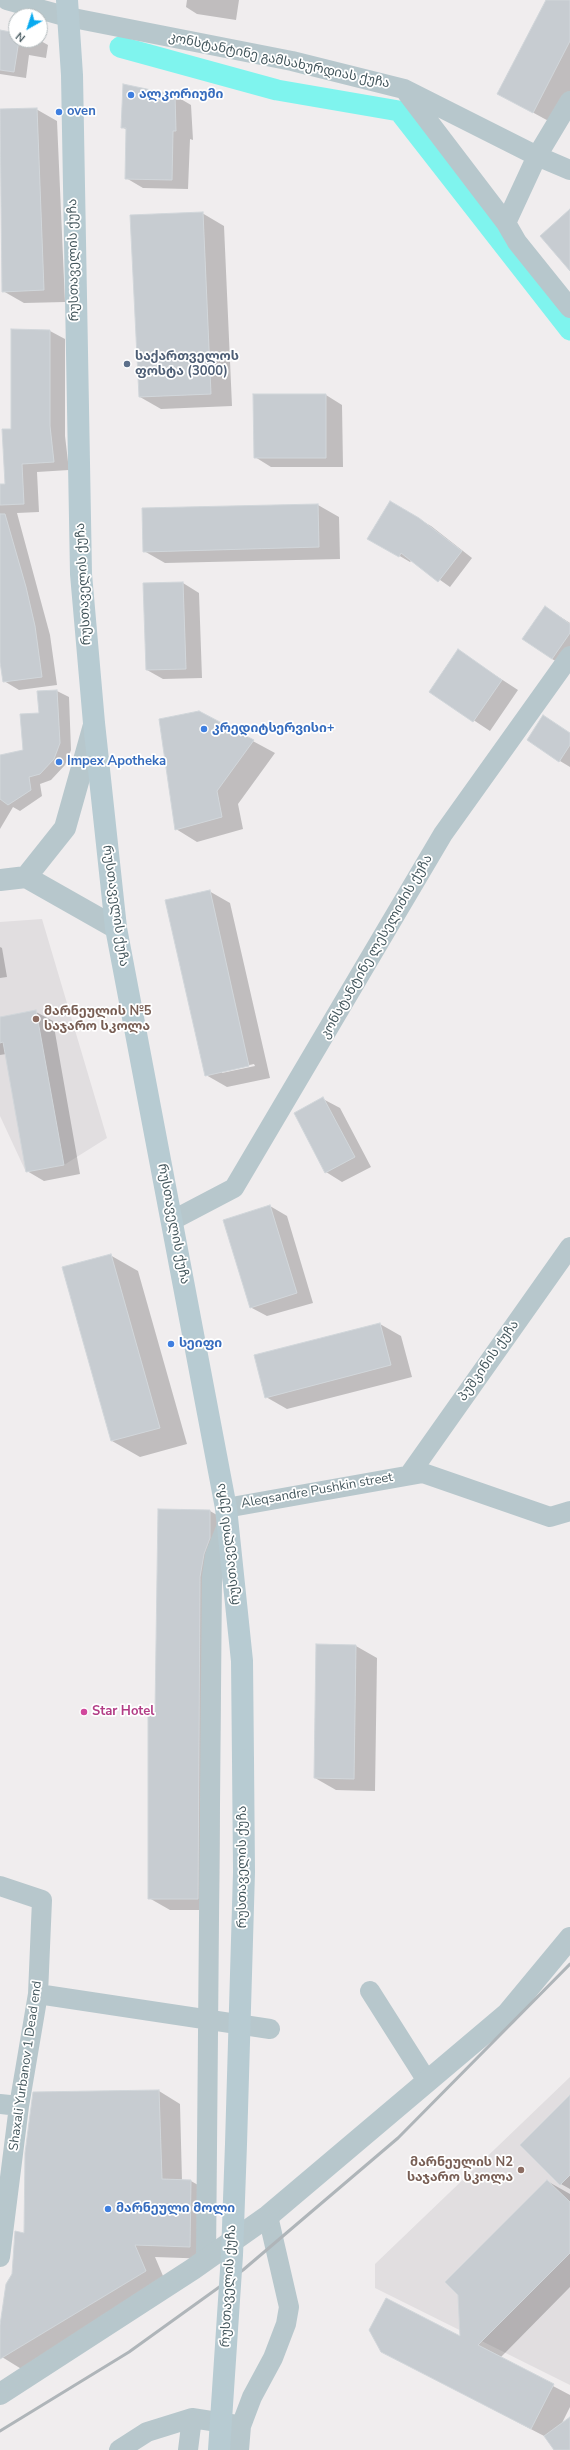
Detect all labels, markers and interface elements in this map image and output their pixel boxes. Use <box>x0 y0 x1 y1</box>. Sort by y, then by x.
north arrow <box>8 8 48 48</box>
text: N <box>13 29 29 45</box>
street label: კონსტანტინე გამსახურდიას ქუჩა <box>167 30 391 92</box>
place label: ალკორიუმი <box>139 87 223 103</box>
marker: ალკორიუმი <box>126 90 136 100</box>
place label: oven <box>67 104 96 120</box>
marker: oven <box>54 107 64 117</box>
street label: რუსთაველის ქუჩა <box>65 199 83 321</box>
place label: საქართველოს ფოსტა (3000) <box>135 349 239 380</box>
marker: საქართველოს ფოსტა (3000) <box>122 359 132 369</box>
street label: რუსთაველის ქუჩა <box>73 522 95 646</box>
place label: კრედიტსერვისი+ <box>212 721 335 737</box>
marker: კრედიტსერვისი+ <box>199 724 209 734</box>
place label: Impex Apotheka <box>67 754 166 770</box>
marker: Impex Apotheka <box>54 757 64 767</box>
street label: რუსთაველის ქუჩა <box>99 844 131 968</box>
street label: კონსტანტინე ლესელიძის ქუჩა <box>318 852 436 1042</box>
place label: მარნეულის №5 საჯარო სკოლა <box>44 1004 152 1035</box>
marker: მარნეულის №5 საჯარო სკოლა <box>31 1014 41 1024</box>
street label: რუსთაველის ქუჩა <box>154 1162 192 1286</box>
street label: პუშკინის ქუჩა <box>455 1318 523 1404</box>
place label: სეიფი <box>179 1336 222 1352</box>
marker: სეიფი <box>166 1339 176 1349</box>
street label: Aleqsandre Pushkin street <box>240 1470 394 1512</box>
street label: რუსთაველის ქუჩა <box>214 1482 244 1606</box>
place label: Star Hotel <box>92 1704 154 1720</box>
marker: Star Hotel <box>79 1707 89 1717</box>
street label: რუსთაველის ქუჩა <box>235 1806 251 1928</box>
street label: Shaxali Yurbanov 1 Dead end <box>6 1980 46 2152</box>
place label: მარნეულის N2 საჯარო სკოლა <box>407 2155 513 2186</box>
marker: მარნეულის N2 საჯარო სკოლა <box>516 2165 526 2175</box>
place label: მარნეული მოლი <box>116 2201 235 2217</box>
marker: მარნეული მოლი <box>103 2204 113 2214</box>
street label: რუსთაველის ქუჩა <box>218 2224 240 2348</box>

